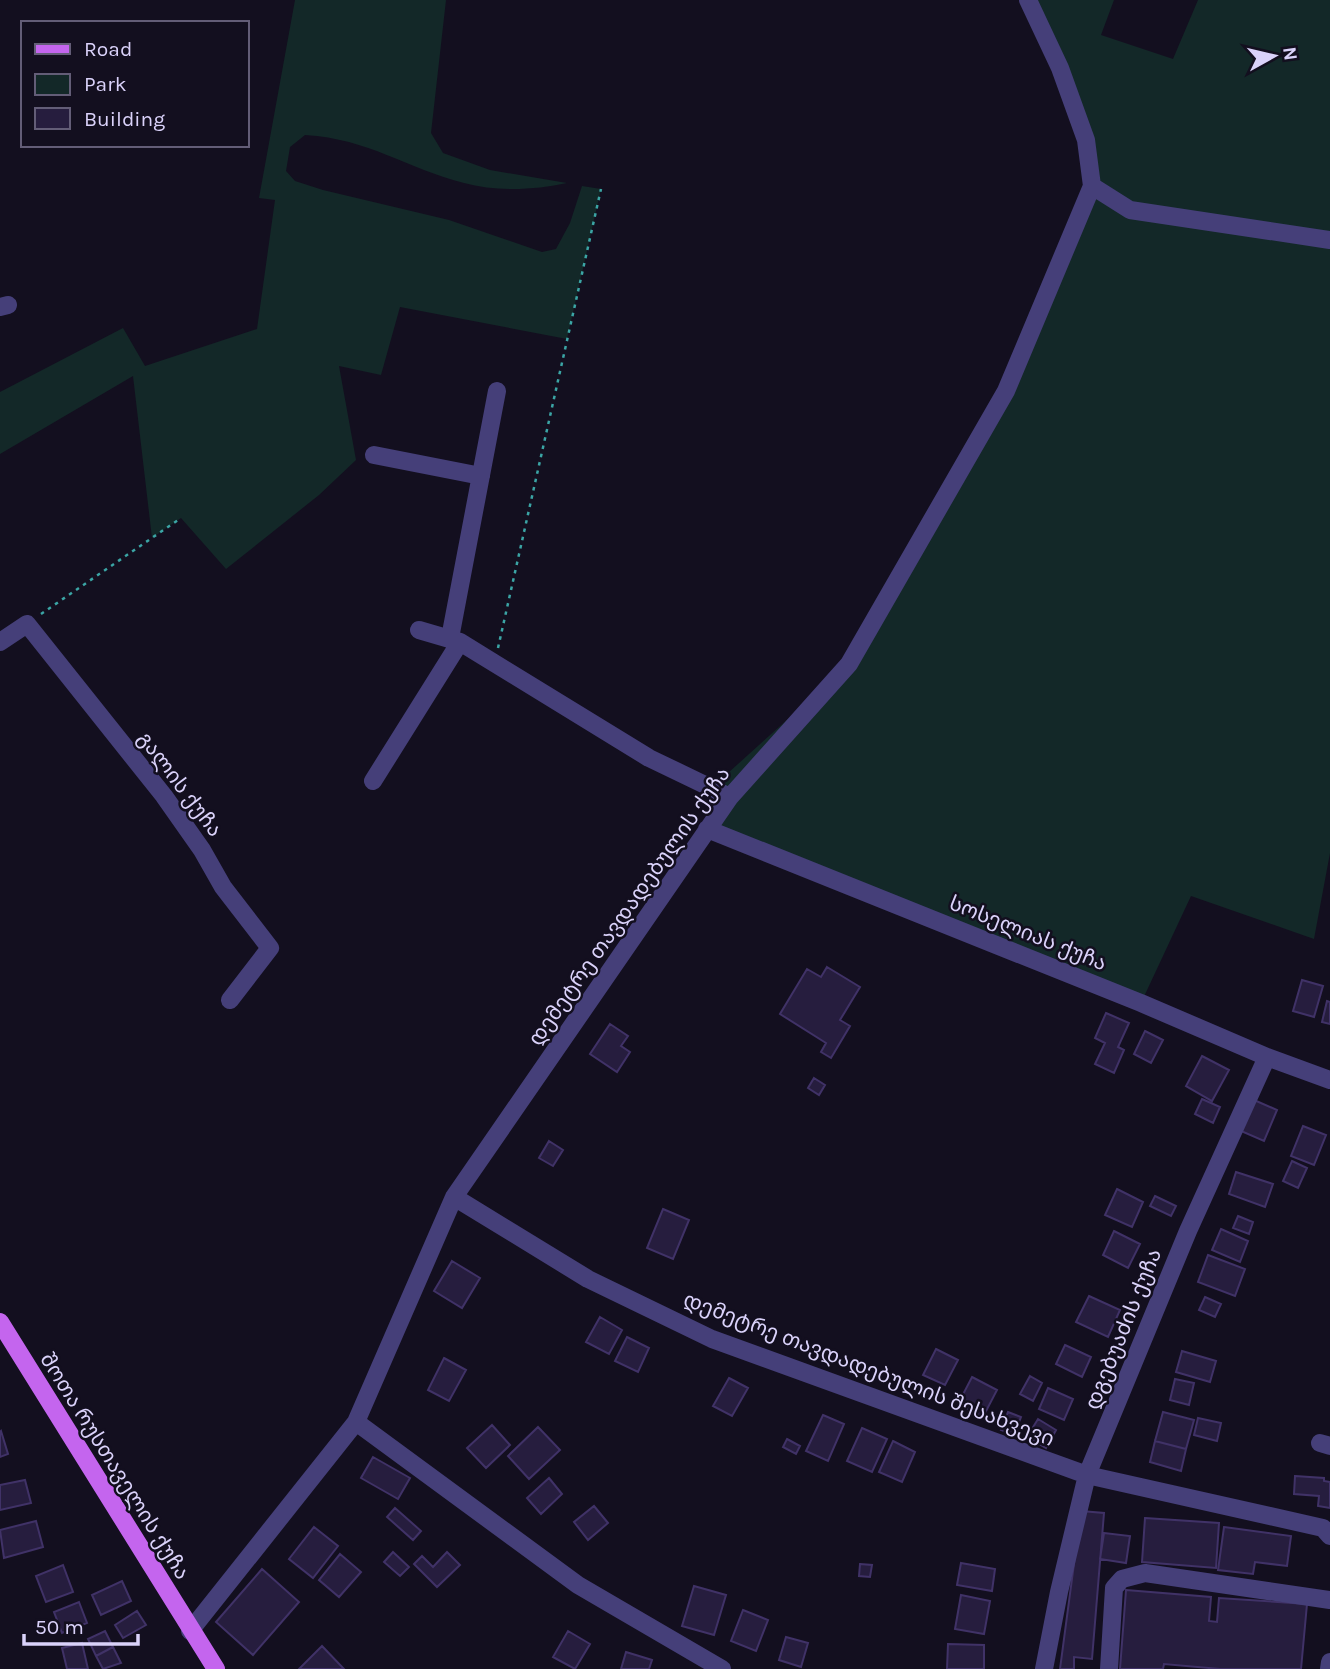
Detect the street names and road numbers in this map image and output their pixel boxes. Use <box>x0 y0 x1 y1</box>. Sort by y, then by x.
street label: გალის ქუჩა <box>132 727 227 842</box>
street label: დემეტრე თავდადებულის ქუჩა <box>523 762 736 1050</box>
street label: სოსელიას ქუჩა <box>946 891 1110 976</box>
street label: დგებუაძის ქუჩა <box>1080 1245 1167 1413</box>
street label: დემეტრე თავდადებულის შესახვევი <box>680 1287 1058 1452</box>
street label: შოთა რუსთაველის ქუჩა <box>34 1348 195 1584</box>

